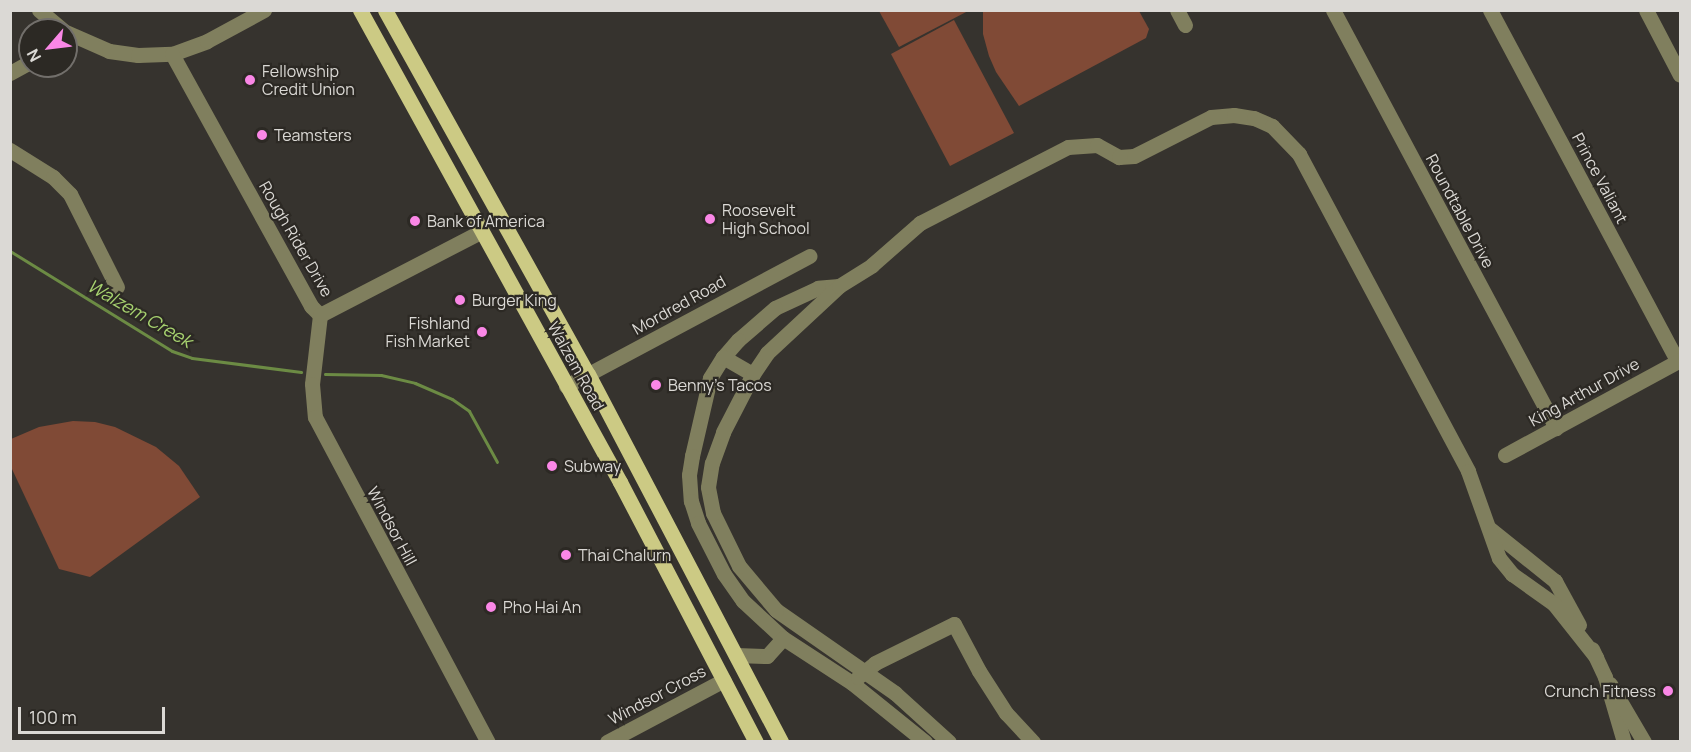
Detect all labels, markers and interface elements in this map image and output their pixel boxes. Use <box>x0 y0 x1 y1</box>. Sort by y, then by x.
north arrow <box>18 18 78 78</box>
text: N <box>21 45 46 66</box>
place label: Fellowship Credit Union <box>262 61 355 99</box>
marker: Fellowship Credit Union <box>243 73 257 87</box>
place label: Teamsters <box>274 125 352 145</box>
marker: Teamsters <box>255 128 269 142</box>
street label: Prince Valiant <box>1568 129 1632 227</box>
street label: Roundtable Drive <box>1422 151 1498 271</box>
street label: Rough Rider Drive <box>255 178 337 300</box>
place label: Roosevelt High School <box>722 200 810 238</box>
place label: Bank of America <box>427 211 545 231</box>
marker: Roosevelt High School <box>703 212 717 226</box>
marker: Bank of America <box>408 214 422 228</box>
street label: Mordred Road <box>629 272 729 338</box>
water label: Walzem Creek <box>84 274 196 352</box>
place label: Burger King <box>472 290 557 310</box>
marker: Burger King <box>453 293 467 307</box>
place label: Fishland Fish Market <box>385 313 470 351</box>
street label: Walzem Road <box>544 318 608 414</box>
marker: Fishland Fish Market <box>475 325 489 339</box>
street label: King Arthur Drive <box>1526 354 1642 430</box>
place label: Benny's Tacos <box>668 375 771 395</box>
marker: Benny's Tacos <box>649 378 663 392</box>
place label: Subway <box>564 456 621 476</box>
marker: Subway <box>545 459 559 473</box>
street label: Windsor Hill <box>363 483 421 569</box>
place label: Thai Chalurn <box>578 545 671 565</box>
marker: Thai Chalurn <box>559 548 573 562</box>
place label: Pho Hai An <box>503 597 581 617</box>
marker: Pho Hai An <box>484 600 498 614</box>
street label: Windsor Cross <box>605 661 709 729</box>
place label: Crunch Fitness <box>1544 681 1656 701</box>
marker: Crunch Fitness <box>1661 684 1675 698</box>
scale bar <box>21 695 168 733</box>
text: 100 m <box>29 705 77 729</box>

